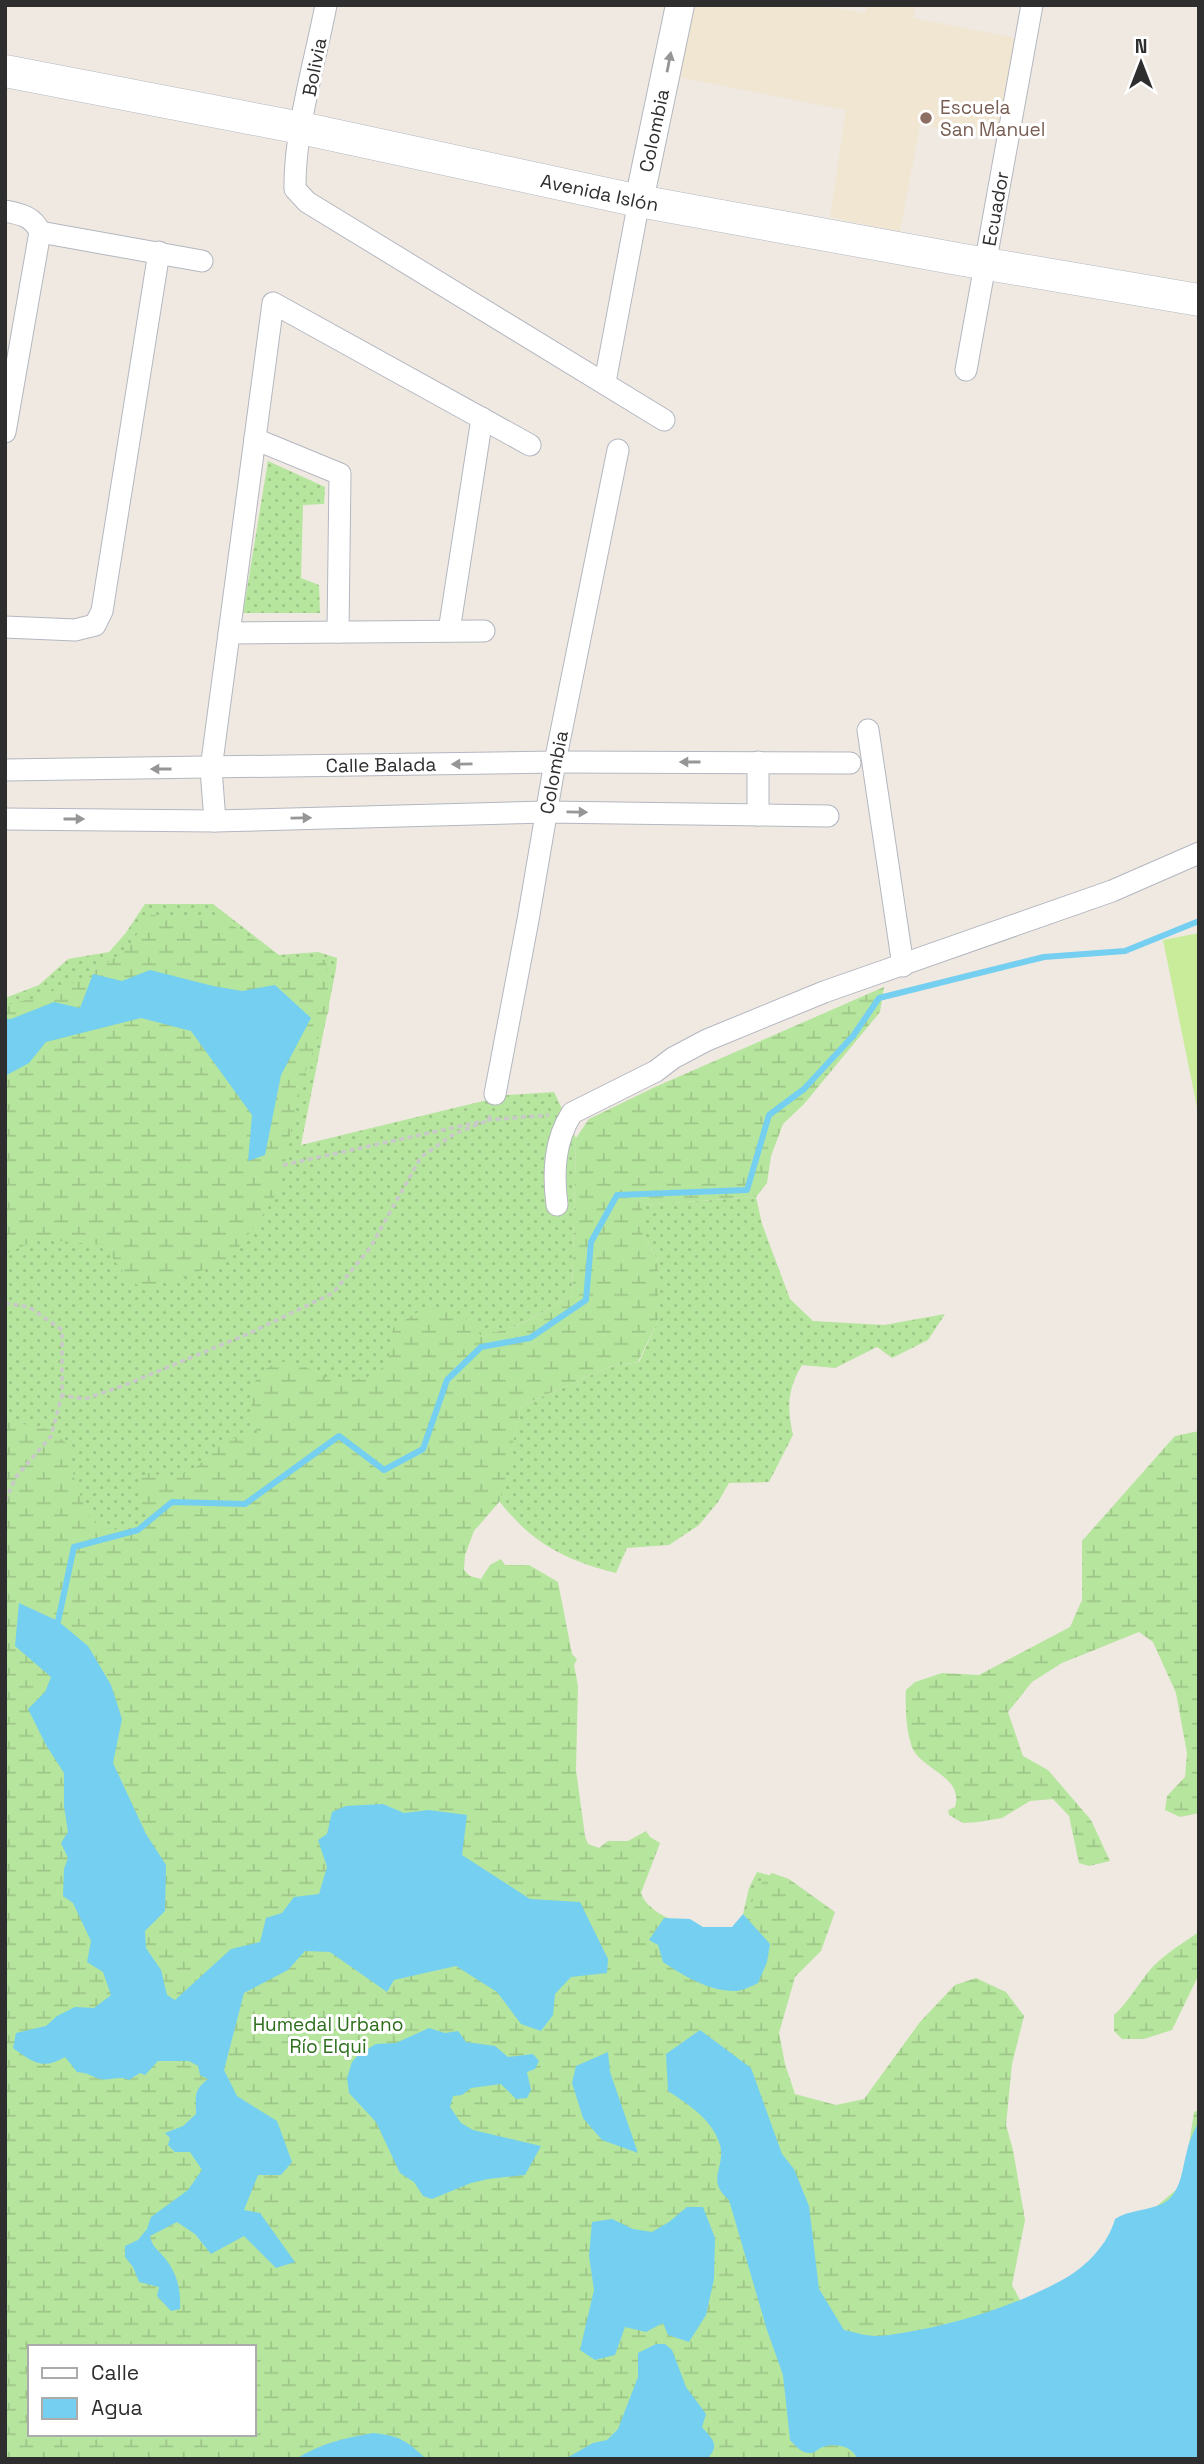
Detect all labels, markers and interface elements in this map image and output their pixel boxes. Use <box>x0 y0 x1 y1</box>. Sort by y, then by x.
north arrow <box>1106 28 1176 98</box>
text: N <box>1135 34 1147 59</box>
street label: Bolivia <box>297 35 332 99</box>
one-way arrow <box>664 51 675 73</box>
street label: Colombia <box>633 87 675 175</box>
place label: Escuela San Manuel <box>940 95 1046 142</box>
marker: Escuela San Manuel <box>918 110 934 126</box>
street label: Avenida Islón <box>538 168 661 217</box>
street label: Ecuador <box>977 169 1015 248</box>
street label: Colombia <box>534 728 574 816</box>
street label: Calle Balada <box>325 752 437 778</box>
one-way arrow <box>678 756 700 768</box>
one-way arrow <box>451 758 473 769</box>
one-way arrow <box>150 763 172 775</box>
one-way arrow <box>567 807 589 818</box>
one-way arrow <box>63 813 85 825</box>
one-way arrow <box>290 813 312 824</box>
park label: Humedal Urbano Río Elqui <box>253 2012 403 2059</box>
legend <box>28 2345 256 2436</box>
text: Calle <box>91 2359 139 2386</box>
text: Agua <box>91 2394 143 2421</box>

